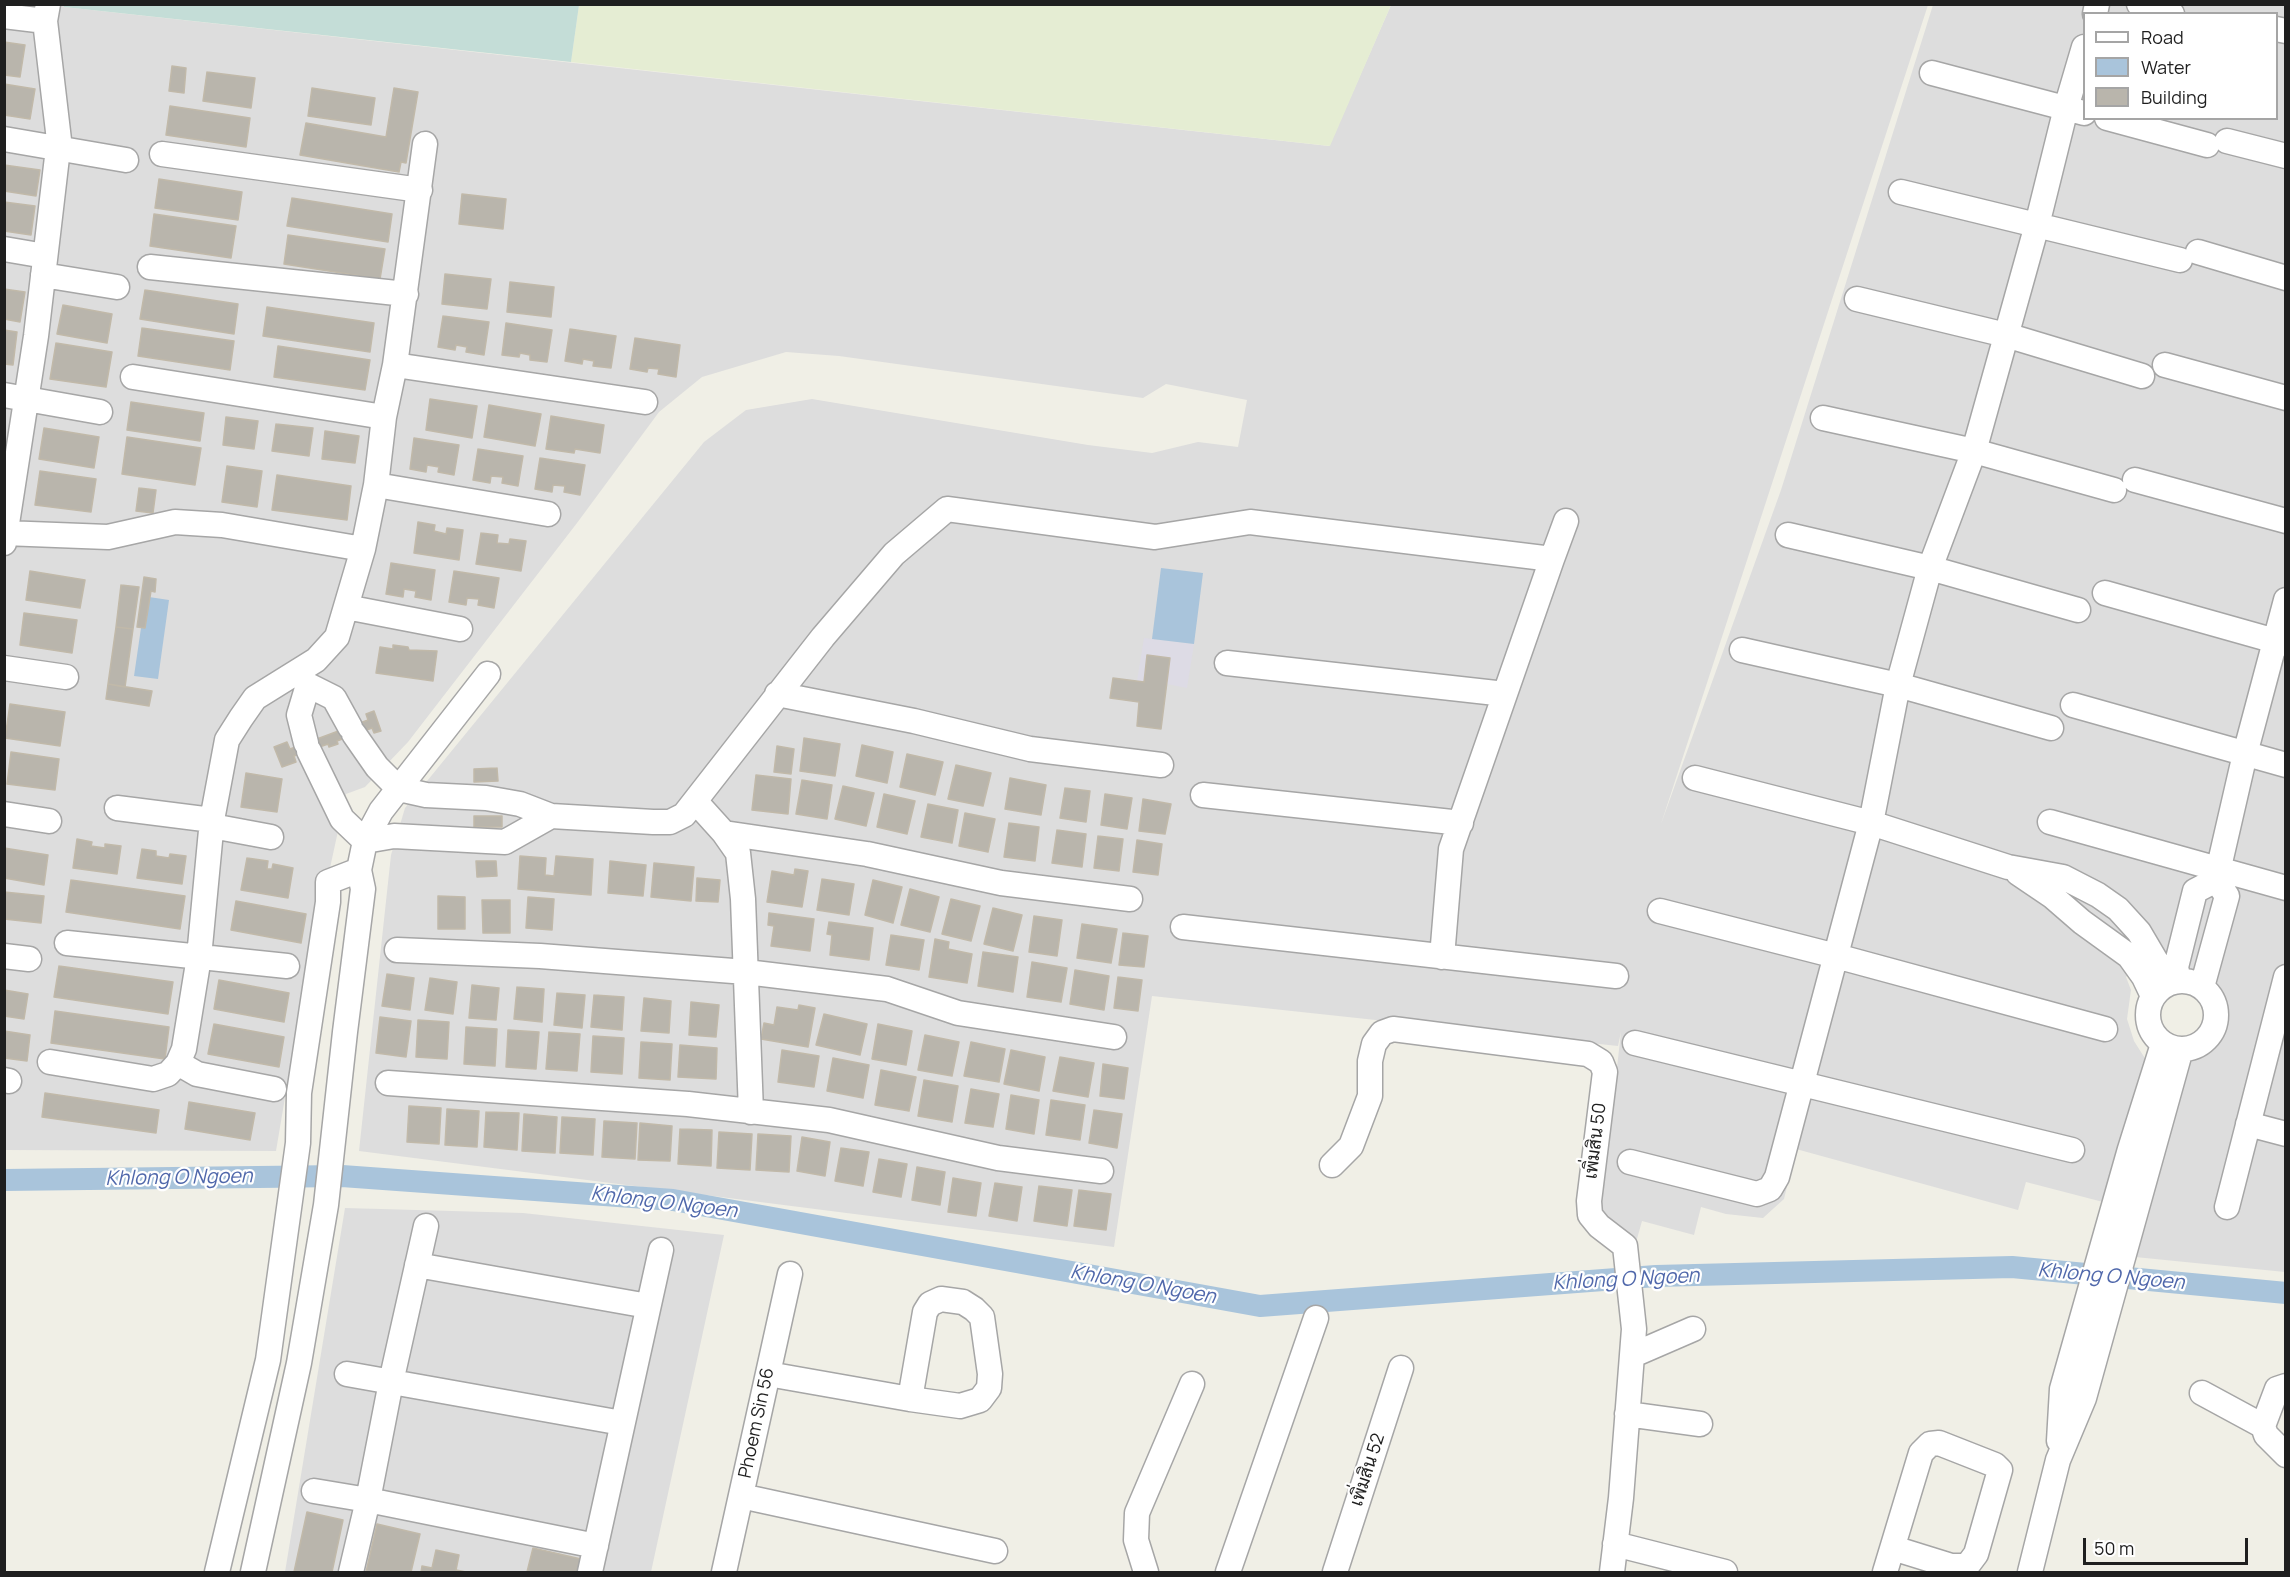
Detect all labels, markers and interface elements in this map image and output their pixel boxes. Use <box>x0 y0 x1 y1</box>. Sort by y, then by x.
legend <box>2083 12 2278 120</box>
text: Road <box>2141 25 2184 49</box>
text: Water <box>2141 55 2191 79</box>
text: Building <box>2141 85 2207 109</box>
street label: เพิ่มสิน 50 <box>1581 1102 1611 1180</box>
water label: Khlong O Ngoen <box>105 1165 253 1191</box>
water label: Khlong O Ngoen <box>590 1182 738 1224</box>
water label: Khlong O Ngoen <box>2037 1259 2185 1295</box>
water label: Khlong O Ngoen <box>1068 1260 1218 1310</box>
water label: Khlong O Ngoen <box>1552 1264 1700 1296</box>
street label: Phoem Sin 56 <box>735 1366 779 1480</box>
street label: เพิ่มสิน 52 <box>1346 1431 1390 1509</box>
scale bar <box>2086 1526 2251 1564</box>
text: 50 m <box>2094 1536 2134 1560</box>

